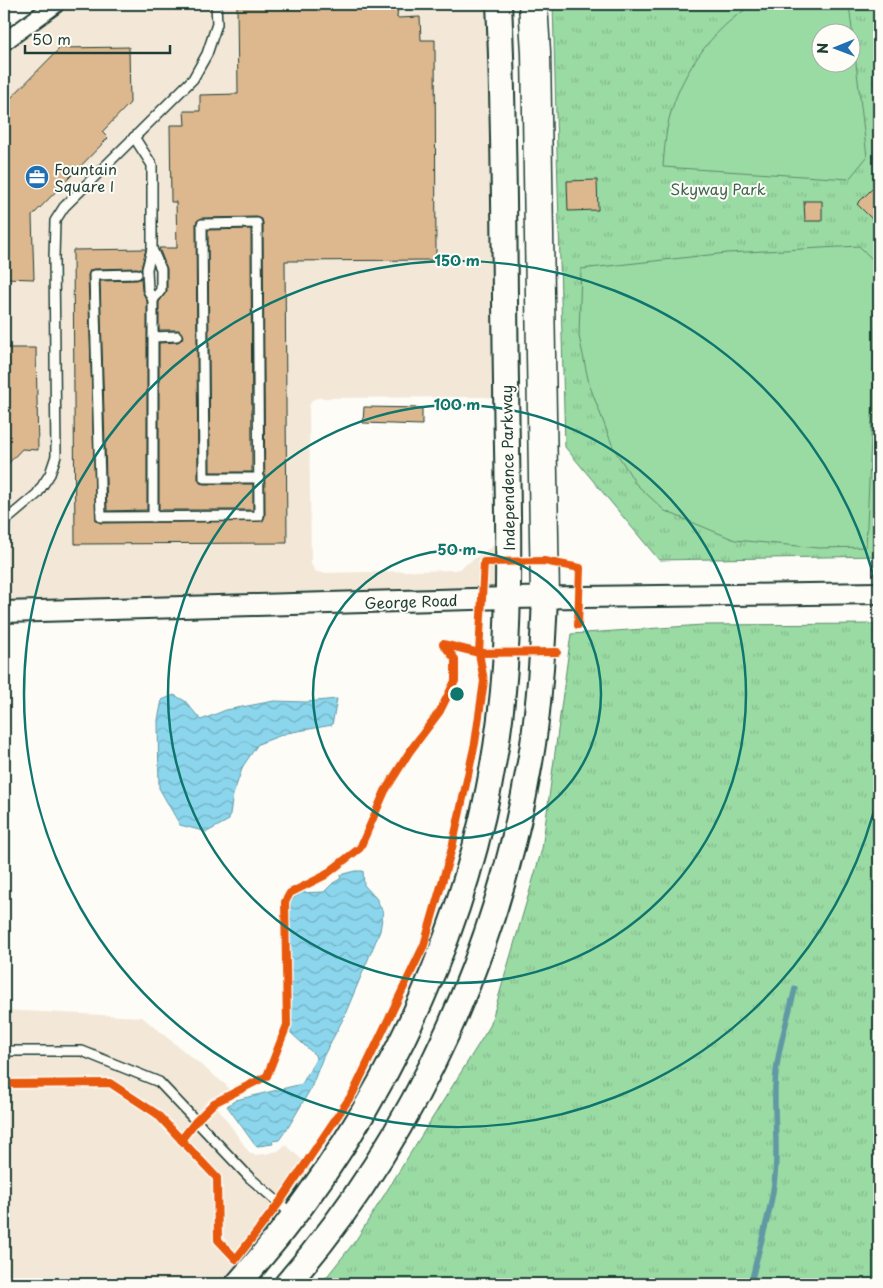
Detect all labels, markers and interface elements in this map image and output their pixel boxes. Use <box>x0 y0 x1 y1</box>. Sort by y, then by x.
scale bar <box>25 22 170 54</box>
north arrow <box>810 22 860 72</box>
text: 50 m <box>32 27 71 50</box>
text: N <box>812 43 833 54</box>
place label: Fountain Square I <box>54 157 117 197</box>
office icon: Fountain Square I <box>24 164 50 190</box>
park label: Skyway Park <box>670 177 766 200</box>
text: 150 m <box>434 248 480 271</box>
street label: Independence Parkway <box>494 385 520 551</box>
text: 100 m <box>434 392 480 415</box>
text: 50 m <box>438 537 476 560</box>
street label: George Road <box>364 588 458 614</box>
centre of rings <box>448 685 466 703</box>

